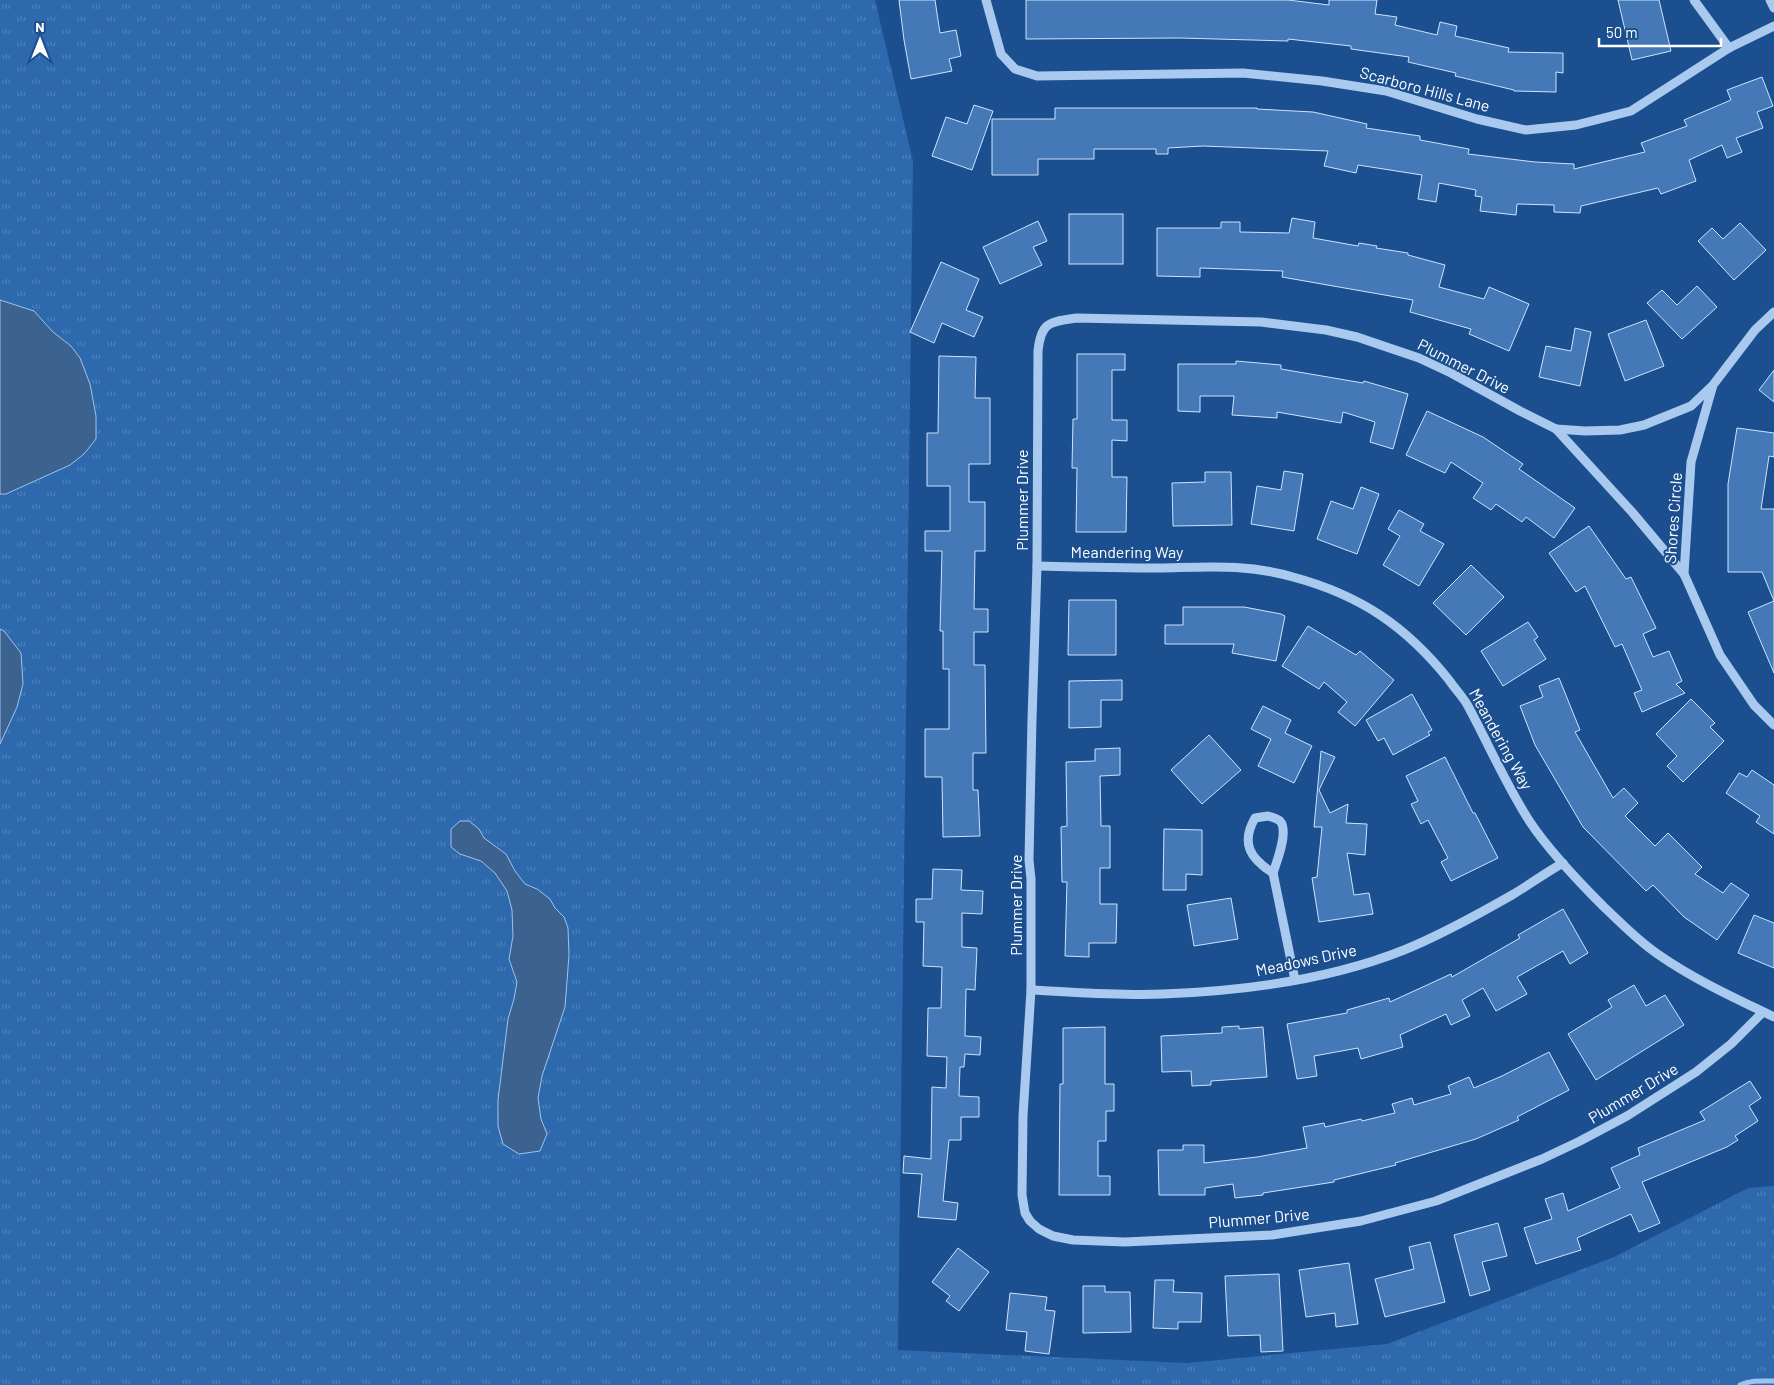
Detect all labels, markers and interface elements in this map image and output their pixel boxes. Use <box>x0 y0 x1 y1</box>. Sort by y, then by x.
north arrow <box>15 15 65 65</box>
scale bar <box>1599 15 1722 47</box>
text: N <box>35 18 45 35</box>
text: 50 m <box>1606 23 1638 41</box>
street label: Scarboro Hills Lane <box>1358 62 1492 115</box>
street label: Plummer Drive <box>1415 334 1514 397</box>
street label: Plummer Drive <box>1012 449 1031 551</box>
street label: Shores Circle <box>1660 472 1685 564</box>
street label: Meandering Way <box>1071 542 1184 561</box>
street label: Meandering Way <box>1466 685 1537 793</box>
street label: Plummer Drive <box>1006 854 1025 956</box>
street label: Meadows Drive <box>1254 940 1358 979</box>
street label: Plummer Drive <box>1584 1058 1681 1127</box>
street label: Plummer Drive <box>1208 1204 1310 1231</box>

